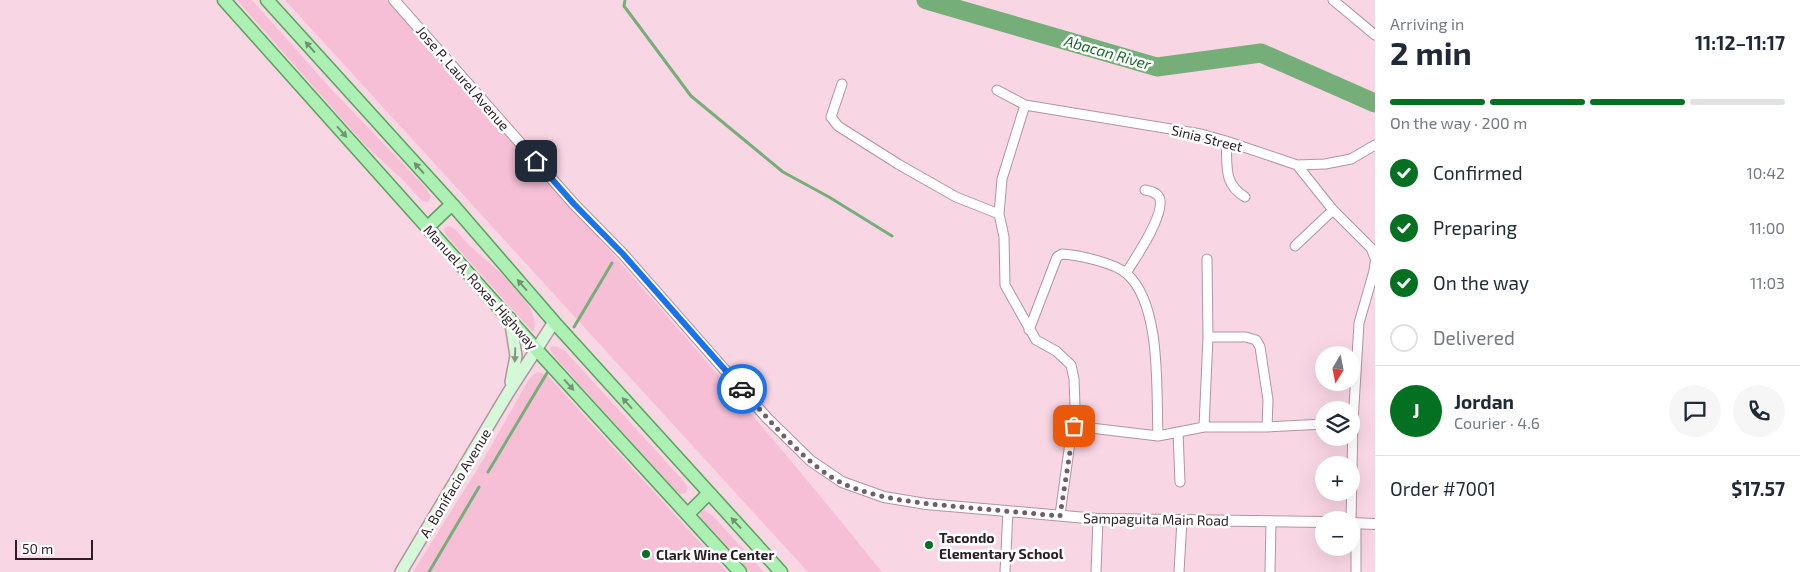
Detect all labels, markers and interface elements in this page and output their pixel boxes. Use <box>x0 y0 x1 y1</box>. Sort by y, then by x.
text: Arriving in <box>1390 14 1464 33</box>
street label: Jose P. Laurel Avenue <box>413 22 513 134</box>
water label: Abacan River <box>1062 31 1154 73</box>
text: 11:12–11:17 <box>1695 31 1785 54</box>
text: 2 min <box>1390 33 1472 71</box>
one-way arrow <box>304 42 316 54</box>
text: On the way · 200 m <box>1390 113 1527 132</box>
street label: Sinia Street <box>1170 121 1244 155</box>
one-way arrow <box>336 125 348 137</box>
pin <box>515 140 557 182</box>
icon: home <box>522 147 550 175</box>
icon: check <box>1390 159 1418 187</box>
text: Confirmed <box>1433 161 1523 184</box>
one-way arrow <box>413 162 425 174</box>
text: 10:42 <box>1746 163 1785 182</box>
icon: check <box>1390 214 1418 242</box>
text: Preparing <box>1433 216 1517 239</box>
text: 11:00 <box>1749 218 1785 237</box>
street label: Manuel A. Roxas Highway <box>420 221 542 353</box>
icon: check <box>1390 269 1418 297</box>
text: On the way <box>1433 271 1529 294</box>
text: 11:03 <box>1750 273 1785 292</box>
one-way arrow <box>516 279 527 292</box>
text: Delivered <box>1433 326 1515 349</box>
north arrow <box>1315 346 1360 391</box>
map controls <box>1315 346 1360 556</box>
one-way arrow <box>511 348 519 364</box>
courier <box>717 364 767 414</box>
icon: car <box>728 375 756 403</box>
one-way arrow <box>563 378 575 390</box>
button: chat <box>1669 385 1721 437</box>
button: phone <box>1733 385 1785 437</box>
text: Jordan <box>1454 390 1514 413</box>
one-way arrow <box>621 397 633 409</box>
text: J <box>1412 399 1420 422</box>
button: layers <box>1315 401 1360 446</box>
pin <box>1053 405 1095 447</box>
icon: bag <box>1060 412 1088 440</box>
text: Courier · 4.6 <box>1454 413 1540 432</box>
street label: A. Bonifacio Avenue <box>416 425 494 541</box>
button: + <box>1315 456 1360 501</box>
text: Order #7001 <box>1390 477 1496 500</box>
text: $17.57 <box>1731 477 1785 500</box>
street label: Sampaguita Main Road <box>1083 509 1229 529</box>
button: − <box>1315 511 1360 556</box>
one-way arrow <box>731 517 742 530</box>
place label: Tacondo Elementary School <box>939 529 1064 562</box>
scale bar <box>15 537 92 560</box>
marker: Tacondo Elementary School <box>923 539 935 551</box>
text: 50 m <box>22 540 53 557</box>
place label: Clark Wine Center <box>656 546 775 563</box>
marker: Clark Wine Center <box>640 548 652 560</box>

